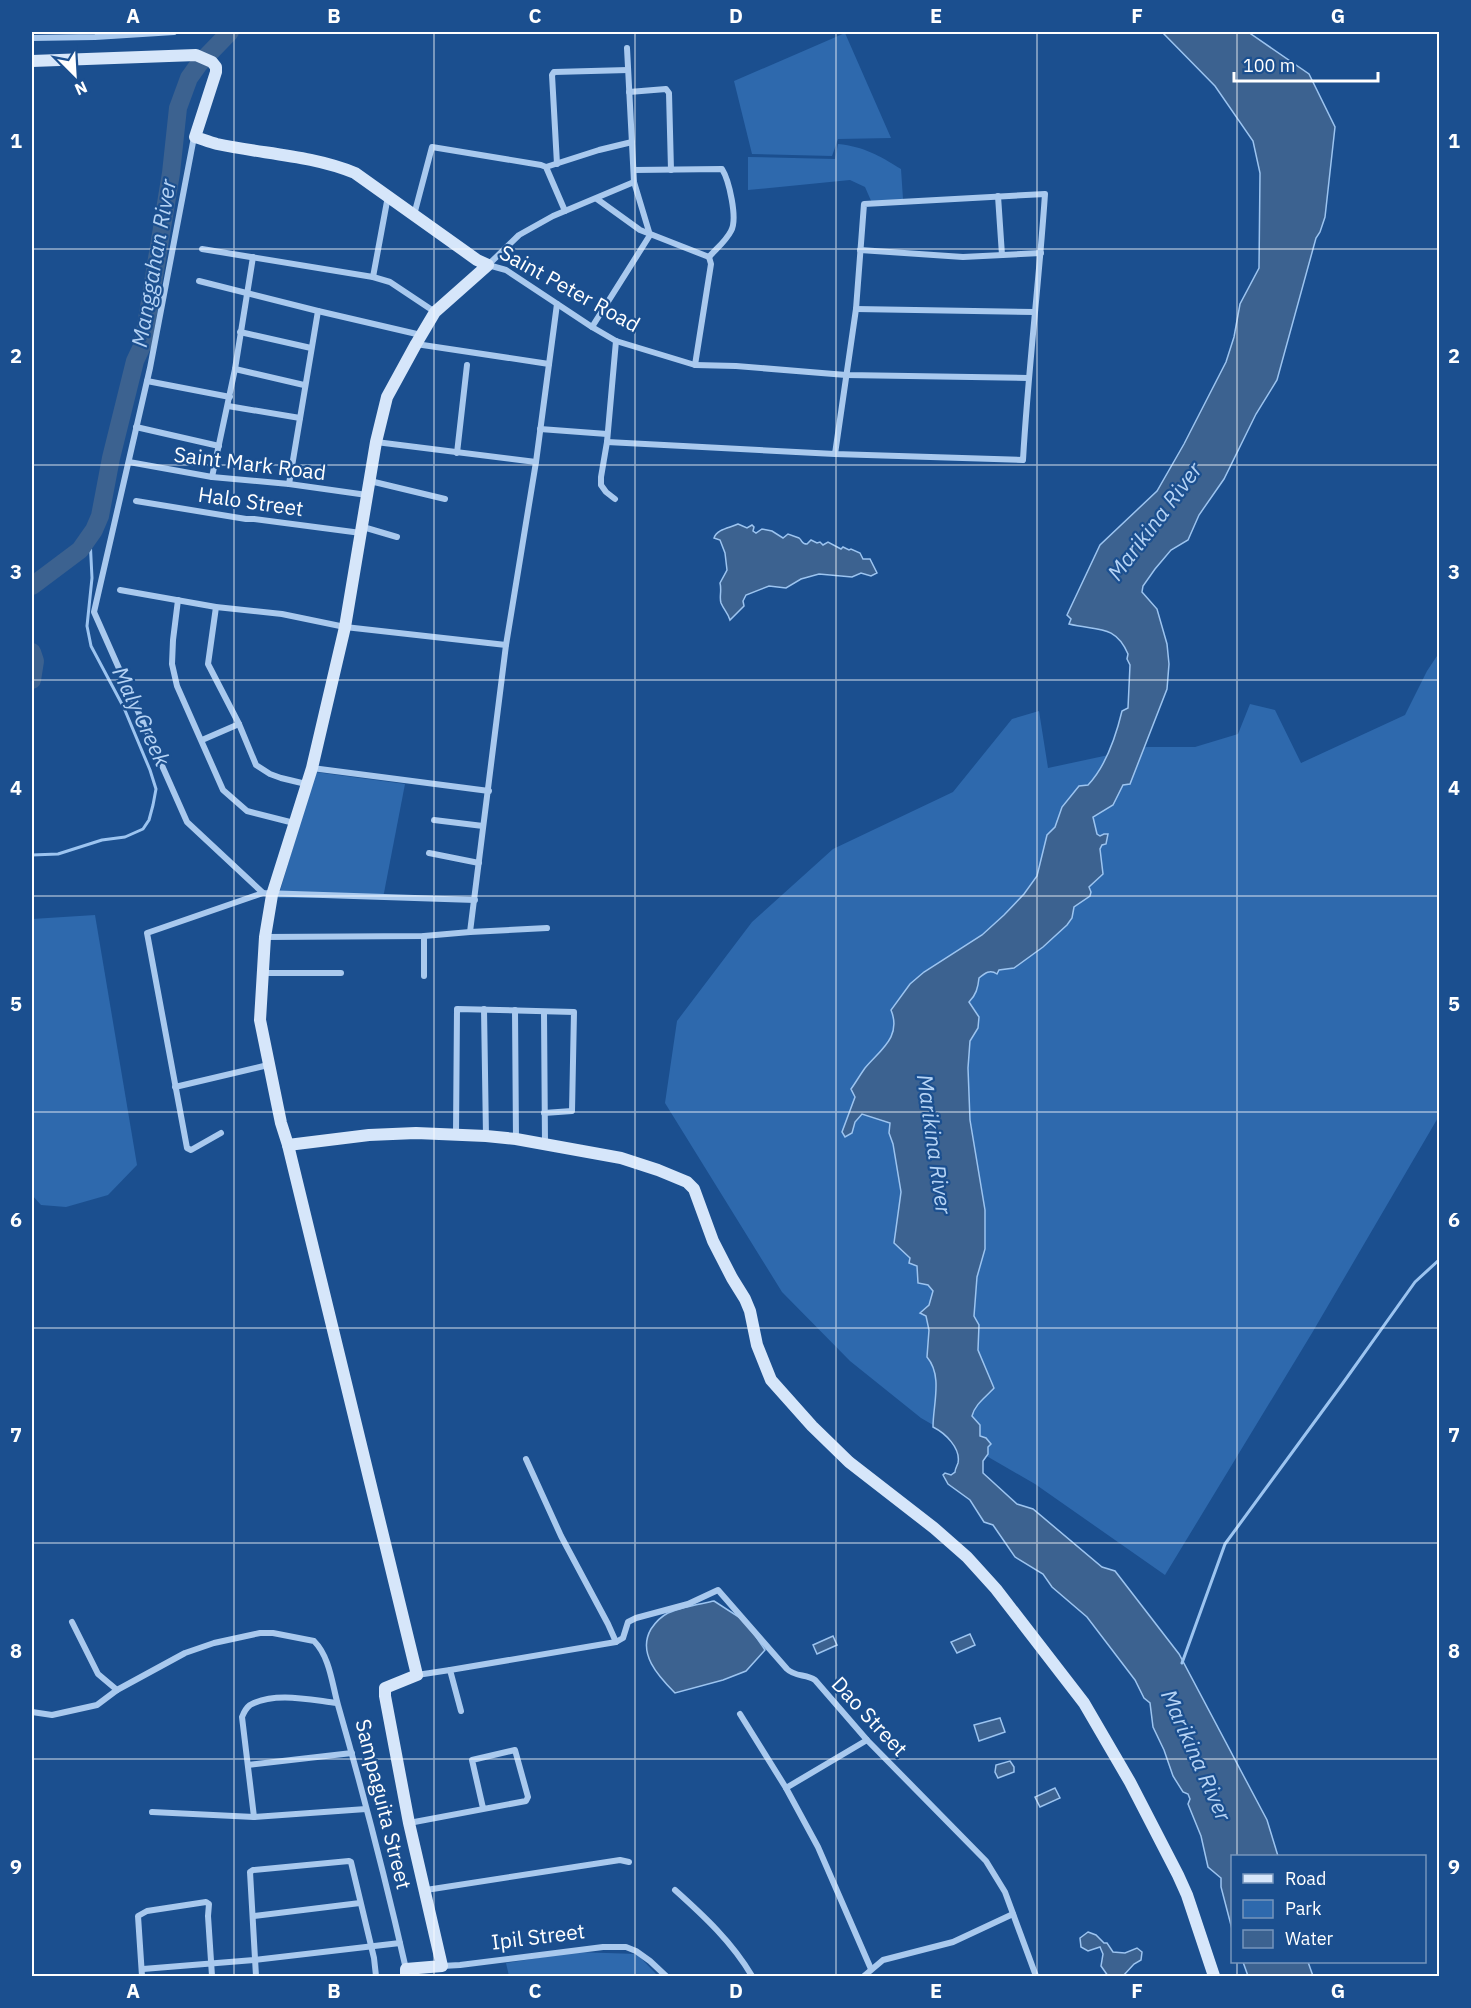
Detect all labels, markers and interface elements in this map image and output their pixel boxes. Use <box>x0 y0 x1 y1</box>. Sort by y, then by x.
text: A <box>126 2 140 29</box>
text: B <box>327 2 341 29</box>
text: C <box>528 2 542 29</box>
text: D <box>729 2 743 29</box>
text: E <box>930 2 942 29</box>
text: F <box>1131 2 1143 29</box>
text: G <box>1331 2 1345 29</box>
north arrow <box>45 45 105 105</box>
scale bar <box>1234 45 1378 83</box>
text: 100 m <box>1243 54 1295 77</box>
text: N <box>72 77 90 100</box>
text: 1 <box>10 127 22 154</box>
text: 1 <box>1448 127 1460 154</box>
water label: Manggahan River <box>124 176 182 349</box>
street label: Saint Peter Road <box>495 238 645 338</box>
text: 2 <box>10 342 22 369</box>
text: 2 <box>1448 342 1460 369</box>
street label: Saint Mark Road <box>172 440 328 486</box>
water label: Marikina River <box>1100 455 1209 586</box>
street label: Halo Street <box>197 480 305 522</box>
text: 3 <box>10 558 22 585</box>
text: 3 <box>1448 558 1460 585</box>
water label: Maly Creek <box>106 662 178 771</box>
text: 4 <box>10 774 22 801</box>
text: 4 <box>1448 774 1460 801</box>
text: 5 <box>10 990 22 1017</box>
text: 5 <box>1448 990 1460 1017</box>
water label: Marikina River <box>911 1072 959 1217</box>
text: 6 <box>10 1206 22 1233</box>
text: 6 <box>1448 1206 1460 1233</box>
text: 7 <box>10 1421 22 1448</box>
text: 7 <box>1448 1421 1460 1448</box>
text: 8 <box>10 1637 22 1664</box>
text: 8 <box>1448 1637 1460 1664</box>
street label: Dao Street <box>826 1670 914 1762</box>
water label: Marikina River <box>1155 1685 1239 1826</box>
street label: Sampaguita Street <box>349 1716 419 1892</box>
text: 9 <box>10 1853 22 1880</box>
text: 9 <box>1448 1853 1460 1880</box>
legend <box>1231 1855 1426 1963</box>
text: Road <box>1285 1867 1326 1890</box>
text: Park <box>1285 1897 1322 1920</box>
street label: Ipil Street <box>490 1916 586 1956</box>
text: Water <box>1285 1927 1334 1950</box>
text: A <box>126 1977 140 2004</box>
text: B <box>327 1977 341 2004</box>
text: C <box>528 1977 542 2004</box>
text: D <box>729 1977 743 2004</box>
text: E <box>930 1977 942 2004</box>
text: F <box>1131 1977 1143 2004</box>
text: G <box>1331 1977 1345 2004</box>

